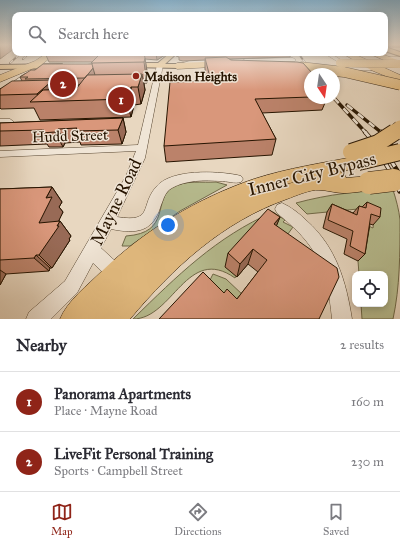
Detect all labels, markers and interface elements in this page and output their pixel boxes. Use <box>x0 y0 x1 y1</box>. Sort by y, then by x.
search box <box>12 12 388 56</box>
icon: search <box>26 23 48 45</box>
text: Search here <box>58 25 129 43</box>
north arrow <box>304 68 340 104</box>
pin: 2 <box>50 69 76 99</box>
place label: Madison Heights <box>144 69 237 85</box>
marker: Madison Heights <box>131 71 141 81</box>
pin: 1 <box>108 85 134 115</box>
street label: Hudd Street <box>32 126 109 146</box>
street label: Inner City Bypass <box>246 147 378 201</box>
street label: Mayne Road <box>86 155 146 249</box>
your location <box>158 215 178 235</box>
map controls <box>352 271 388 307</box>
button: locate <box>352 271 388 307</box>
text: Nearby <box>16 335 67 356</box>
text: 2 results <box>340 337 384 353</box>
text: Panorama Apartments <box>54 385 191 403</box>
text: 1 <box>26 394 32 410</box>
text: 160 m <box>351 394 384 410</box>
text: Place · Mayne Road <box>54 403 158 419</box>
text: LiveFit Personal Training <box>54 445 213 463</box>
text: 2 <box>26 454 32 470</box>
text: 230 m <box>351 454 384 470</box>
text: Sports · Campbell Street <box>54 463 183 479</box>
tab: Map <box>51 501 73 538</box>
tab: Directions <box>174 501 222 538</box>
tab: Saved <box>323 501 349 538</box>

